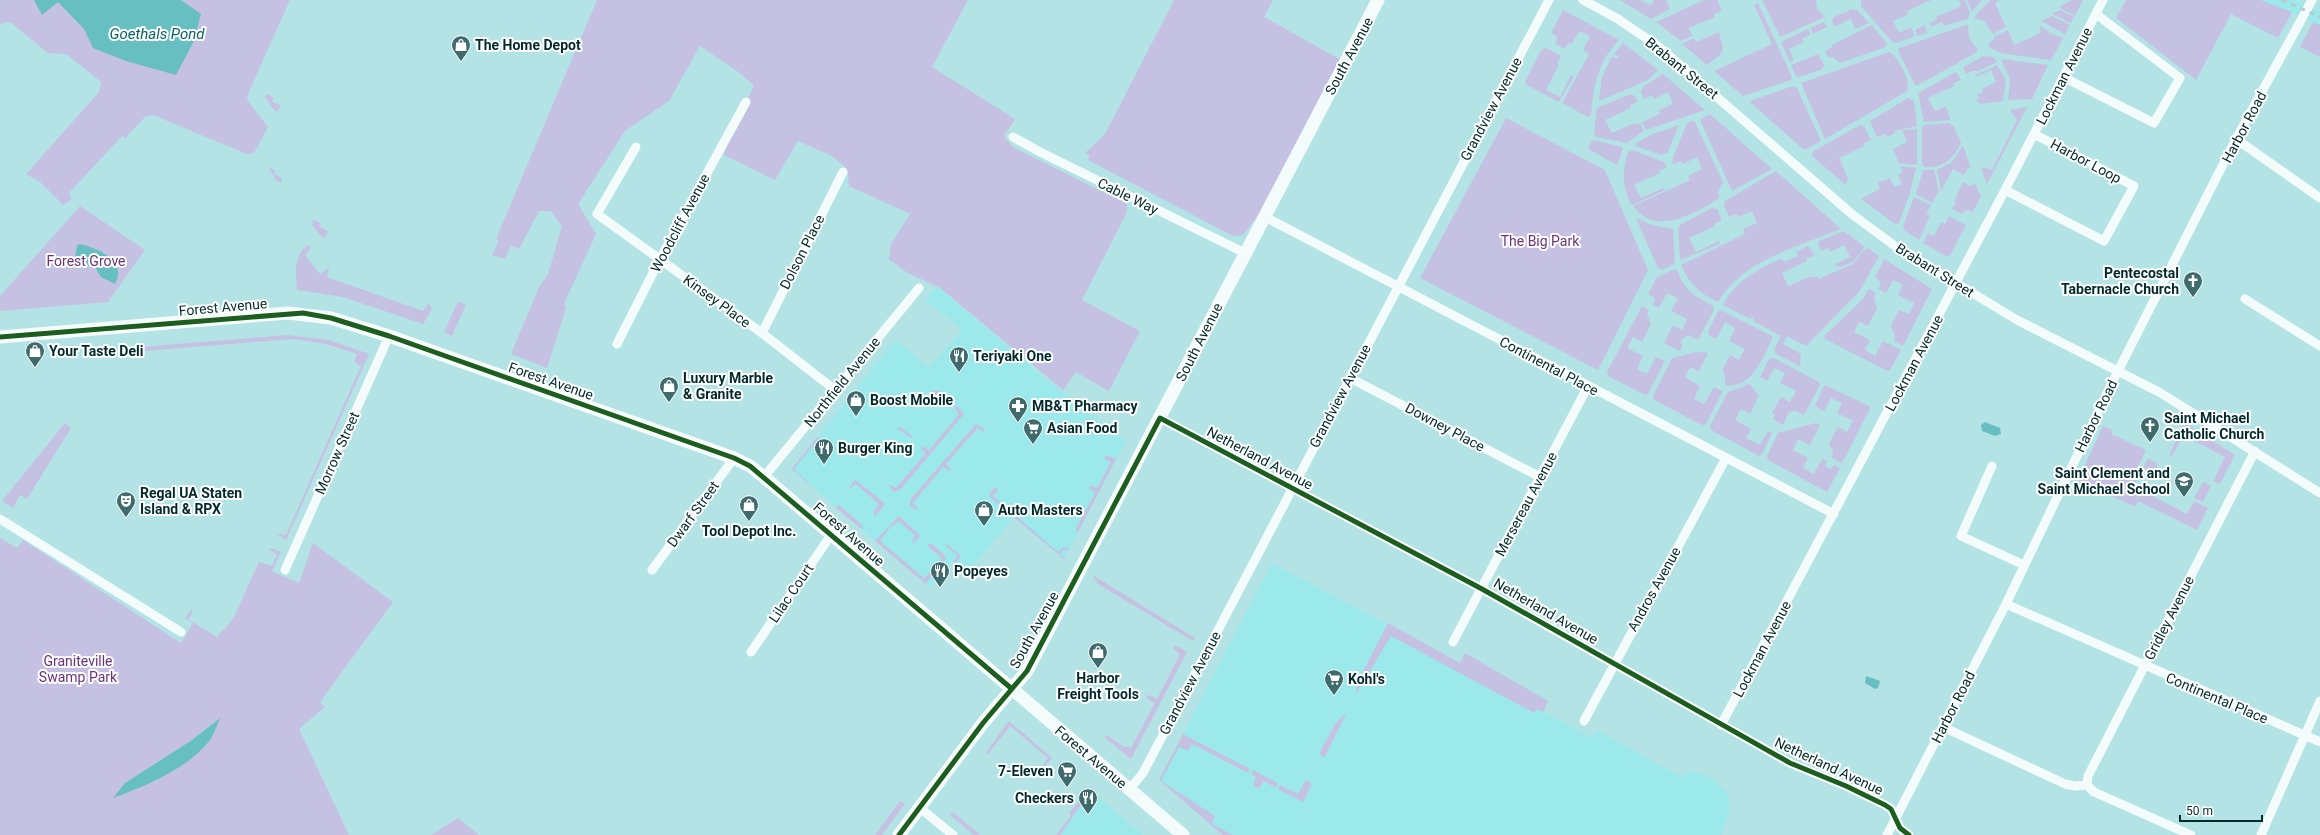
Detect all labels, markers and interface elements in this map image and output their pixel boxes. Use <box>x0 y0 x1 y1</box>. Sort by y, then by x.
street label: South Avenue <box>1322 14 1376 98</box>
water label: Goethals Pond <box>110 25 205 43</box>
street label: Lockman Avenue <box>2033 25 2095 127</box>
shop icon: The Home Depot <box>450 34 472 62</box>
street label: Brabant Street <box>1642 34 1722 102</box>
place label: The Home Depot <box>475 37 581 53</box>
street label: Grandview Avenue <box>1457 55 1525 163</box>
street label: Harbor Road <box>2219 89 2269 165</box>
street label: Harbor Loop <box>2048 136 2124 186</box>
street label: Woodcliff Avenue <box>647 171 713 275</box>
street label: Cable Way <box>1095 175 1161 218</box>
street label: Dolson Place <box>776 212 828 292</box>
park label: The Big Park <box>1501 233 1580 249</box>
street label: Brabant Street <box>1893 240 1977 301</box>
park label: Forest Grove <box>46 253 126 269</box>
place label: Pentecostal Tabernacle Church <box>2061 265 2179 297</box>
church icon: Pentecostal Tabernacle Church <box>2182 270 2204 298</box>
street label: Kinsey Place <box>680 271 754 331</box>
street label: Forest Avenue <box>178 295 268 319</box>
street label: South Avenue <box>1172 300 1226 384</box>
street label: Lockman Avenue <box>1882 312 1946 414</box>
street label: Continental Place <box>1497 333 1601 399</box>
street label: Northfield Avenue <box>801 334 883 430</box>
shop icon: Your Taste Deli <box>24 340 46 368</box>
street label: Grandview Avenue <box>1306 342 1374 450</box>
place label: Your Taste Deli <box>49 343 143 359</box>
restaurant icon: Teriyaki One <box>948 345 970 373</box>
place label: Teriyaki One <box>973 348 1052 364</box>
street label: Forest Avenue <box>506 359 596 403</box>
place label: Luxury Marble & Granite <box>683 370 773 402</box>
shop icon: Luxury Marble & Granite <box>658 375 680 403</box>
street label: Harbor Road <box>2072 377 2120 455</box>
shop icon: Boost Mobile <box>845 389 867 417</box>
place label: Boost Mobile <box>870 392 954 408</box>
pharmacy icon: MB&T Pharmacy <box>1007 395 1029 423</box>
place label: MB&T Pharmacy <box>1032 398 1139 414</box>
street label: Downey Place <box>1403 399 1487 455</box>
street label: Morrow Street <box>312 409 362 497</box>
place label: Saint Michael Catholic Church <box>2164 410 2264 442</box>
church icon: Saint Michael Catholic Church <box>2139 415 2161 443</box>
supermarket icon: Asian Food <box>1022 417 1044 445</box>
place label: Asian Food <box>1047 420 1117 436</box>
street label: Netherland Avenue <box>1204 423 1316 493</box>
restaurant icon: Burger King <box>813 437 835 465</box>
place label: Burger King <box>838 440 912 456</box>
street label: Mersereau Avenue <box>1492 449 1560 559</box>
place label: Saint Clement and Saint Michael School <box>2038 465 2170 497</box>
school or university icon: Saint Clement and Saint Michael School <box>2173 470 2195 498</box>
street label: Dwarf Street <box>664 478 722 550</box>
place label: Regal UA Staten Island & RPX <box>140 485 242 517</box>
theatre icon: Regal UA Staten Island & RPX <box>115 490 137 518</box>
shop icon: Tool Depot Inc. <box>738 494 760 522</box>
street label: Forest Avenue <box>810 499 888 569</box>
shop icon: Auto Masters <box>973 499 995 527</box>
place label: Auto Masters <box>998 502 1083 518</box>
place label: Tool Depot Inc. <box>702 523 796 539</box>
street label: Andros Avenue <box>1624 544 1684 634</box>
street label: Lilac Court <box>766 560 817 625</box>
restaurant icon: Popeyes <box>929 560 951 588</box>
place label: Popeyes <box>954 563 1008 579</box>
street label: Gridley Avenue <box>2141 573 2197 663</box>
street label: Netherland Avenue <box>1491 575 1601 647</box>
street label: South Avenue <box>1006 589 1062 671</box>
street label: Lockman Avenue <box>1730 598 1794 700</box>
street label: Grandview Avenue <box>1156 629 1224 737</box>
shop icon: Harbor Freight Tools <box>1087 641 1109 669</box>
park label: Graniteville Swamp Park <box>39 653 118 685</box>
supermarket icon: Kohl's <box>1323 668 1345 696</box>
street label: Harbor Road <box>1928 668 1978 746</box>
street label: Continental Place <box>2164 669 2270 727</box>
place label: Harbor Freight Tools <box>1057 670 1139 702</box>
place label: Kohl's <box>1348 671 1385 687</box>
street label: Forest Avenue <box>1052 722 1130 792</box>
street label: Netherland Avenue <box>1772 734 1886 798</box>
supermarket icon: 7-Eleven <box>1056 760 1078 788</box>
place label: 7-Eleven <box>998 763 1053 779</box>
restaurant icon: Checkers <box>1077 787 1099 815</box>
place label: Checkers <box>1015 790 1074 806</box>
scale bar <box>2180 797 2262 823</box>
text: 50 m <box>2186 804 2213 818</box>

